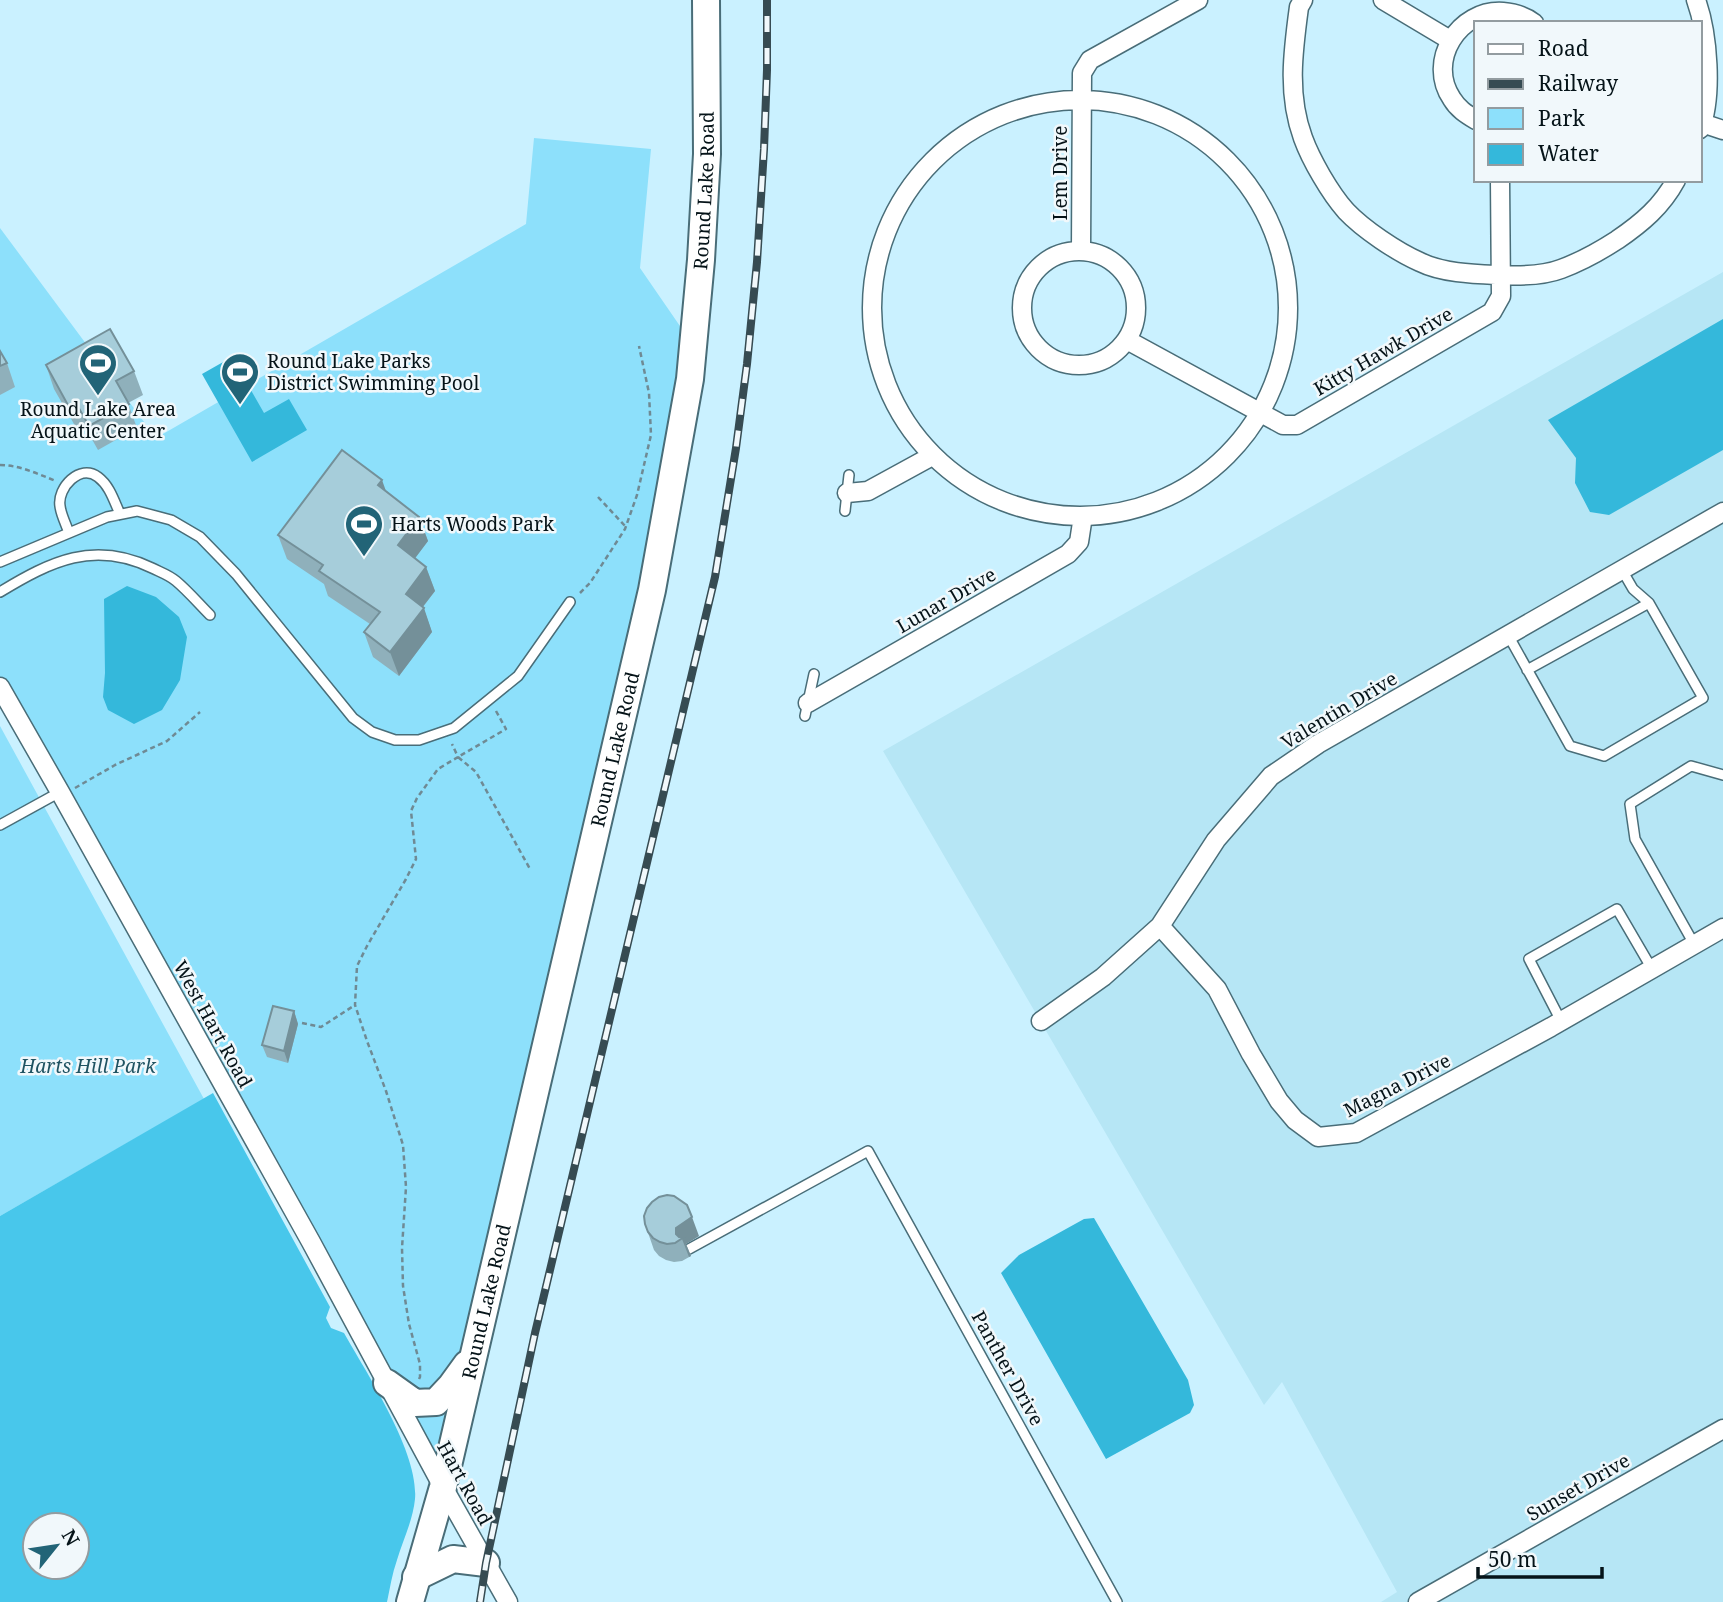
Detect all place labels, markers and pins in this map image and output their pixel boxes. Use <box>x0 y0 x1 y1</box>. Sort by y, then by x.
sports icon: Round Lake Area Aquatic Center <box>77 342 119 397</box>
place label: Round Lake Parks District Swimming Pool <box>267 348 480 396</box>
sports icon: Round Lake Parks District Swimming Pool <box>219 351 261 406</box>
place label: Round Lake Area Aquatic Center <box>20 396 176 444</box>
sports icon: Harts Woods Park <box>343 503 385 558</box>
place label: Harts Woods Park <box>391 511 555 537</box>

